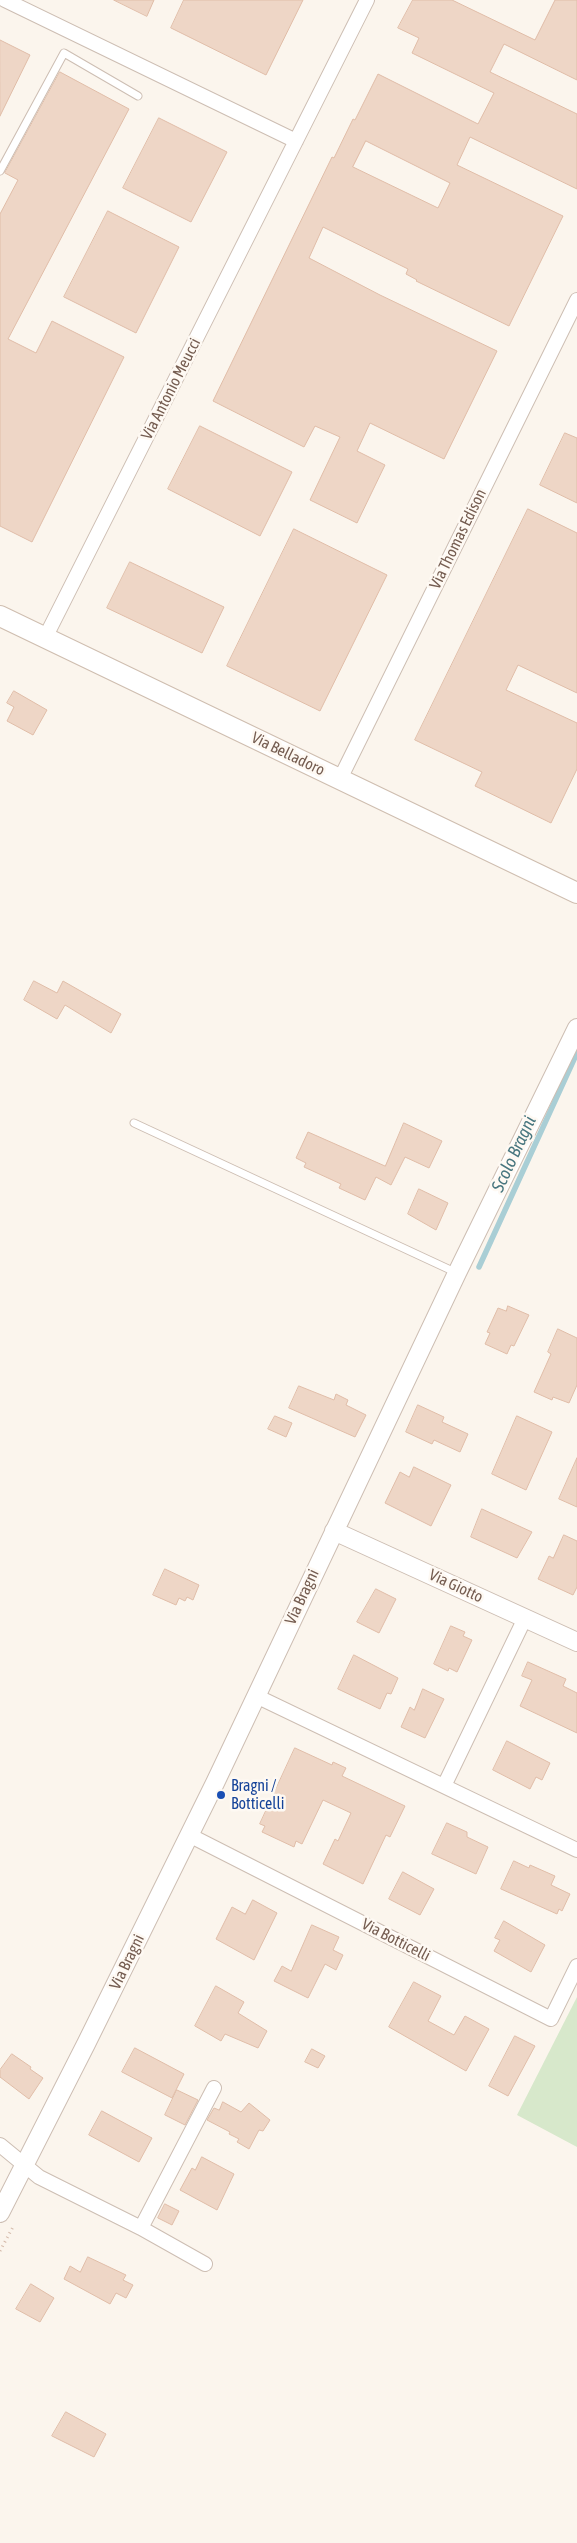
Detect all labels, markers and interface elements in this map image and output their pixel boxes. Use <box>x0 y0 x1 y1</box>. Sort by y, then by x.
street label: Via Antonio Meucci <box>137 335 205 443</box>
street label: Via Thomas Edison <box>425 486 491 592</box>
street label: Via Belladoro <box>248 728 328 780</box>
water label: Scolo Bragni <box>487 1113 541 1195</box>
street label: Via Giotto <box>426 1565 486 1607</box>
street label: Via Bragni <box>281 1566 323 1628</box>
place label: Bragni / Botticelli <box>231 1776 284 1814</box>
marker: Bragni / Botticelli <box>215 1789 227 1801</box>
street label: Via Botticelli <box>358 1915 434 1965</box>
street label: Via Bragni <box>105 1931 149 1993</box>

